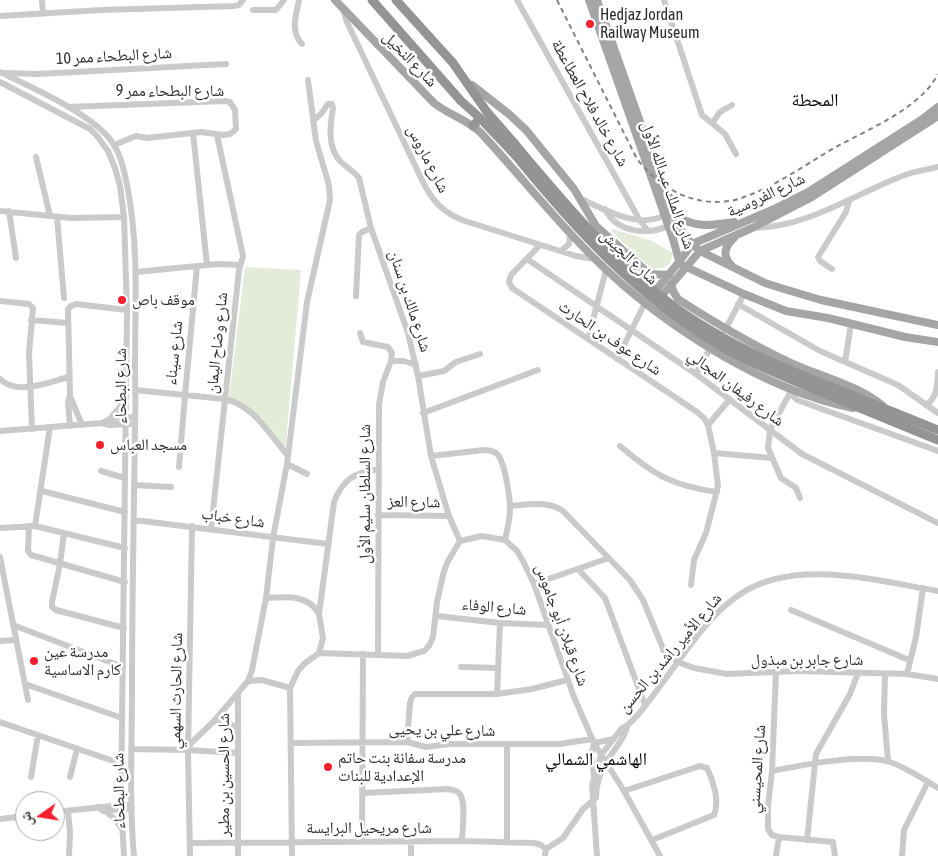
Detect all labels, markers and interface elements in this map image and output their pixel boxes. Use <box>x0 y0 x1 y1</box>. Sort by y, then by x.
place label: Hedjaz Jordan Railway Museum <box>600 5 699 43</box>
marker: Hedjaz Jordan Railway Museum <box>584 18 596 30</box>
street label: شارع النخيل <box>379 27 441 91</box>
street label: شارع خالد فلاح العطاعطة <box>547 36 633 170</box>
street label: شارع البطحاء ممر 10 <box>56 43 172 69</box>
street label: شارع البطحاء ممر 9 <box>116 81 224 101</box>
district label: المحطة <box>792 89 838 111</box>
street label: شارع الملك عبدالله الأول <box>637 118 699 252</box>
street label: شارع ماروس <box>403 122 453 196</box>
street label: شارع الفروسية <box>724 169 808 221</box>
street label: شارع الجيش <box>596 225 662 289</box>
street label: شارع مالك بن سنان <box>385 248 435 354</box>
place label: موقف باص <box>132 290 195 310</box>
street label: شارع وضاح اليمان <box>202 291 232 395</box>
marker: موقف باص <box>116 294 128 306</box>
street label: شارع عوف بن الحارث <box>555 296 665 380</box>
street label: شارع سيناء <box>161 320 187 386</box>
street label: شارع رفيفان المجالي <box>684 345 788 431</box>
street label: شارع البطحاء <box>111 348 131 424</box>
street label: شارع السلطان سليم الأول <box>355 424 375 564</box>
place label: مسجد العباس <box>110 435 187 455</box>
marker: مسجد العباس <box>94 439 106 451</box>
street label: شارع العز <box>387 492 441 512</box>
street label: شارع خباب <box>200 504 266 532</box>
street label: شارع قبلان أبو جاموس <box>531 561 593 689</box>
street label: شارع الأمير راشد بن الحسن <box>614 589 726 717</box>
street label: شارع الوفاء <box>461 595 527 619</box>
street label: شارع الحارث السهمي <box>165 632 187 750</box>
place label: مدرسة عين كارم الاساسية <box>44 642 121 680</box>
street label: شارع جابر بن مبذول <box>751 650 863 670</box>
marker: مدرسة عين كارم الاساسية <box>28 655 40 667</box>
street label: شارع الحسين بن مطير <box>214 713 234 837</box>
street label: شارع علي بن يحيى <box>389 719 495 741</box>
street label: شارع المحيسني <box>744 724 770 814</box>
place label: مدرسة سفانة بنت حاتم الإعدادية للبنات <box>338 748 466 786</box>
district label: الهاشمي الشمالي <box>545 748 647 770</box>
street label: شارع البطحاء <box>109 753 129 829</box>
marker: مدرسة سفانة بنت حاتم الإعدادية للبنات <box>322 761 334 773</box>
north arrow <box>15 791 65 841</box>
text: ش <box>17 810 36 828</box>
street label: شارع مريحيل البرايسة <box>306 818 432 838</box>

